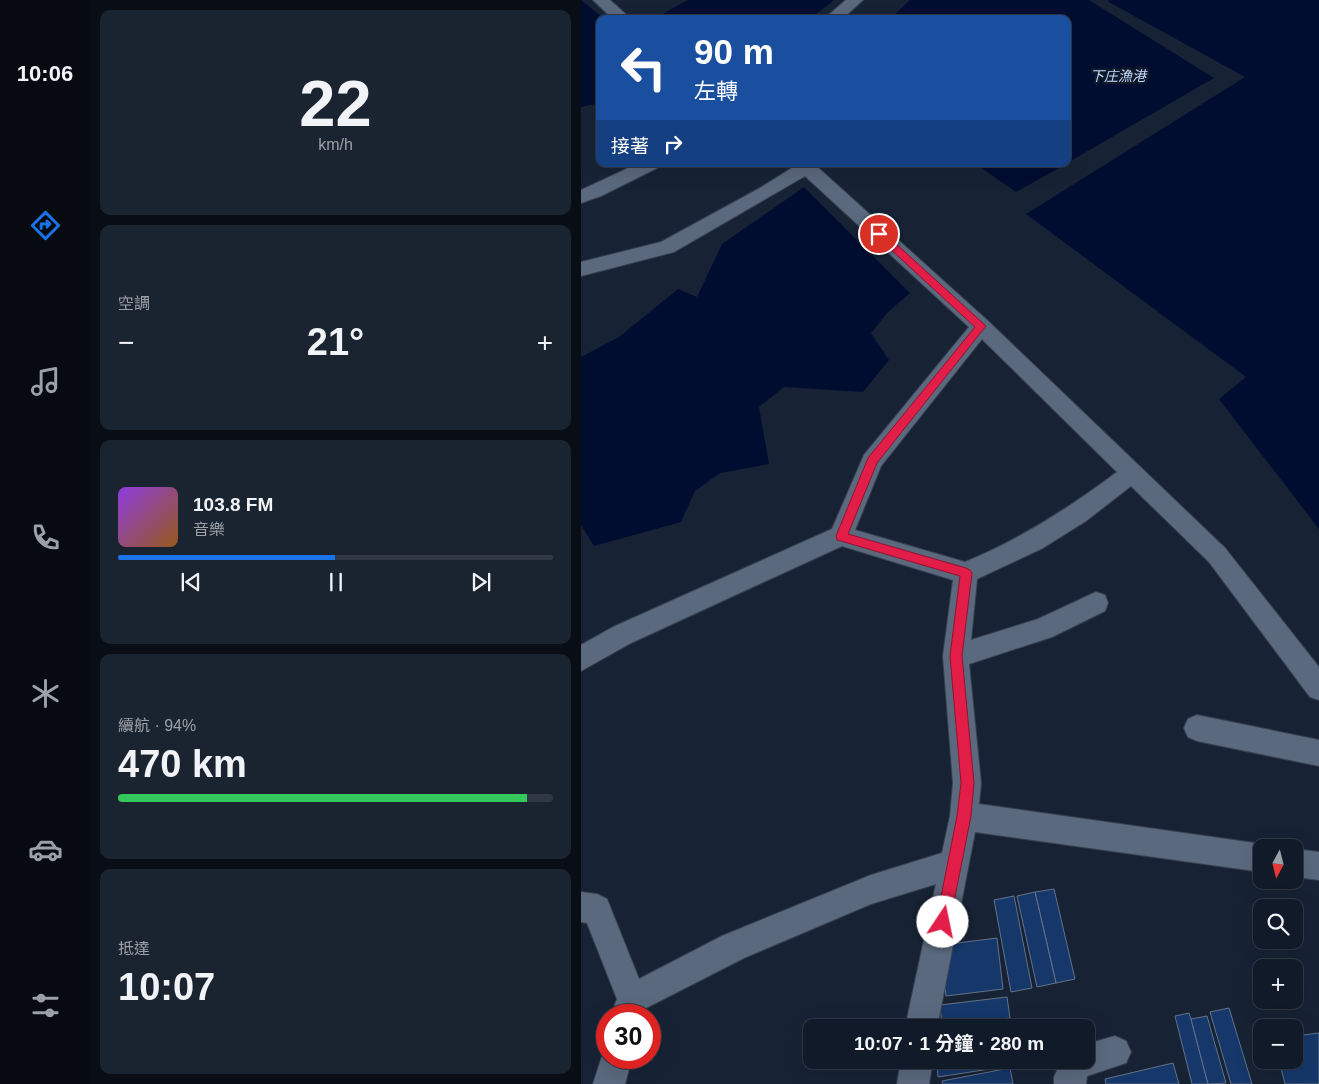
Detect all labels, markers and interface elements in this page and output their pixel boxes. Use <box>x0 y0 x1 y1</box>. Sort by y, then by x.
text: 90 m <box>694 32 774 71</box>
icon: left <box>611 35 676 100</box>
text: 10:06 <box>17 61 73 86</box>
text: 22 <box>299 67 372 140</box>
water label: 下庄漁港 <box>1090 68 1148 84</box>
text: 左轉 <box>694 79 738 104</box>
icon: right <box>659 130 687 158</box>
text: km/h <box>318 136 353 153</box>
text: 接著 <box>611 136 649 157</box>
icon: directions <box>28 208 63 243</box>
pin <box>858 213 900 255</box>
icon: arrive <box>865 220 893 248</box>
text: 空調 <box>118 295 150 312</box>
text: 21° <box>307 321 364 363</box>
text: − <box>118 327 134 358</box>
text: + <box>537 327 553 358</box>
icon: music <box>28 364 63 399</box>
text: 103.8 FM <box>193 494 273 515</box>
icon: phone <box>28 520 63 555</box>
text: 音樂 <box>193 521 225 538</box>
icon: previous <box>177 568 205 596</box>
icon: pause <box>322 568 350 596</box>
icon: next <box>467 568 495 596</box>
icon: climate <box>28 676 63 711</box>
text: 續航 · 94% <box>118 717 196 734</box>
text: 470 km <box>118 743 247 785</box>
icon: car <box>28 832 63 867</box>
north arrow <box>1253 839 1303 889</box>
map controls <box>1253 839 1303 1069</box>
position arrow <box>916 895 968 947</box>
button: search <box>1253 899 1303 949</box>
text: 抵達 <box>118 940 150 957</box>
button: + <box>1253 959 1303 1009</box>
text: 10:07 <box>118 966 215 1008</box>
icon: filters <box>28 988 63 1023</box>
speed limit sign: 30 <box>596 1004 661 1069</box>
button: − <box>1253 1019 1303 1069</box>
text: 10:07 · 1 分鐘 · 280 m <box>854 1033 1044 1054</box>

